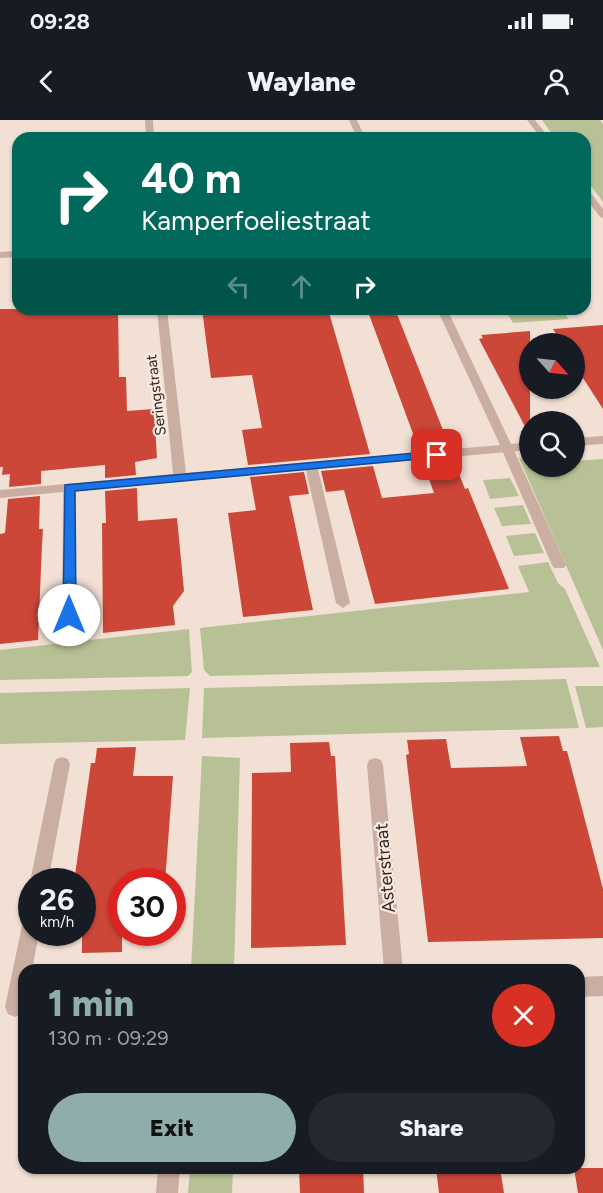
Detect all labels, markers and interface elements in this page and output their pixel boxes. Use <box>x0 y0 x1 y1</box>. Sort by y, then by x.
text: 09:28 <box>30 8 90 35</box>
icon: back <box>30 65 63 98</box>
text: Waylane <box>247 65 356 98</box>
icon: person <box>540 65 573 98</box>
text: 40 m <box>141 153 241 204</box>
icon: right <box>42 156 120 234</box>
text: Kamperfoeliestraat <box>141 204 371 237</box>
icon: left <box>222 270 255 303</box>
icon: ahead <box>285 270 318 303</box>
icon: right <box>348 270 381 303</box>
north arrow <box>519 333 585 399</box>
map controls <box>519 333 585 477</box>
street label: Seringstraat <box>142 353 170 437</box>
button: search <box>519 411 585 477</box>
pin <box>411 429 462 480</box>
icon: arrive <box>420 438 453 471</box>
position arrow <box>37 583 101 647</box>
street label: Asterstraat <box>370 822 400 914</box>
speed limit sign: 30 <box>108 868 186 946</box>
text: 26 <box>40 881 74 918</box>
text: km/h <box>40 913 74 931</box>
text: 1 min <box>48 982 134 1025</box>
button: close <box>492 984 555 1047</box>
text: 130 m · 09:29 <box>48 1026 169 1050</box>
button: Exit <box>48 1093 296 1162</box>
button: Share <box>308 1093 555 1162</box>

